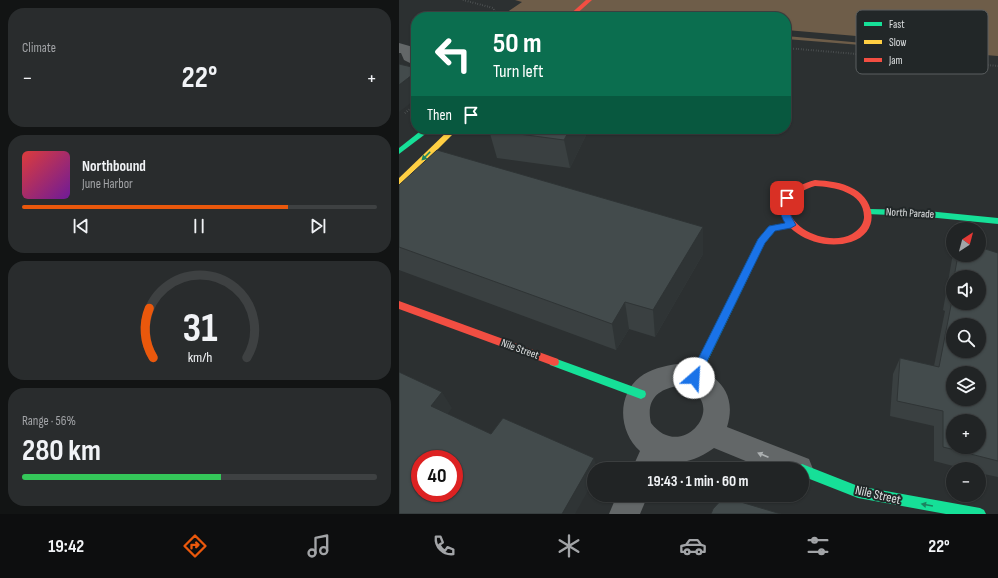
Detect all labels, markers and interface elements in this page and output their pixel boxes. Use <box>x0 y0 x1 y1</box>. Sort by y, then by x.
legend <box>856 10 988 74</box>
text: Fast <box>889 18 905 31</box>
text: 50 m <box>493 27 542 60</box>
icon: left <box>427 28 479 80</box>
text: Slow <box>889 36 906 49</box>
text: Climate <box>22 40 56 56</box>
text: Jam <box>888 54 903 67</box>
text: 22° <box>182 60 217 96</box>
text: Turn left <box>493 61 544 82</box>
text: − <box>22 65 33 92</box>
text: + <box>366 65 377 92</box>
icon: arrive <box>460 104 482 126</box>
text: Then <box>427 106 452 125</box>
one-way arrow <box>421 151 431 161</box>
text: Northbound <box>82 157 146 176</box>
text: June Harbor <box>82 176 133 192</box>
pin <box>770 181 804 215</box>
icon: arrive <box>776 187 798 209</box>
street label: North Parade <box>886 205 934 221</box>
icon: previous <box>70 215 92 237</box>
icon: pause <box>188 215 210 237</box>
icon: next <box>307 215 329 237</box>
north arrow <box>946 222 986 262</box>
map controls <box>946 222 986 502</box>
button: sound <box>946 270 986 310</box>
text: 31 <box>182 304 217 353</box>
button: search <box>946 318 986 358</box>
street label: Nile Street <box>499 336 541 362</box>
text: km/h <box>187 349 212 366</box>
position arrow <box>673 357 715 399</box>
button: layers <box>946 366 986 406</box>
text: Range · 56% <box>22 413 76 429</box>
button: + <box>946 414 986 454</box>
text: 280 km <box>22 433 101 469</box>
speed limit sign: 40 <box>411 450 463 502</box>
one-way arrow <box>757 452 768 458</box>
button: − <box>946 462 986 502</box>
text: 19:43 · 1 min · 60 m <box>648 472 748 491</box>
street label: Nile Street <box>854 482 902 508</box>
one-way arrow <box>921 502 934 508</box>
icon: directions <box>181 532 209 560</box>
icon: music <box>305 532 333 560</box>
icon: phone <box>430 532 458 560</box>
icon: climate <box>555 532 583 560</box>
icon: car <box>679 532 707 560</box>
icon: filters <box>804 532 832 560</box>
text: 19:42 <box>48 536 84 557</box>
text: 22° <box>928 536 950 557</box>

